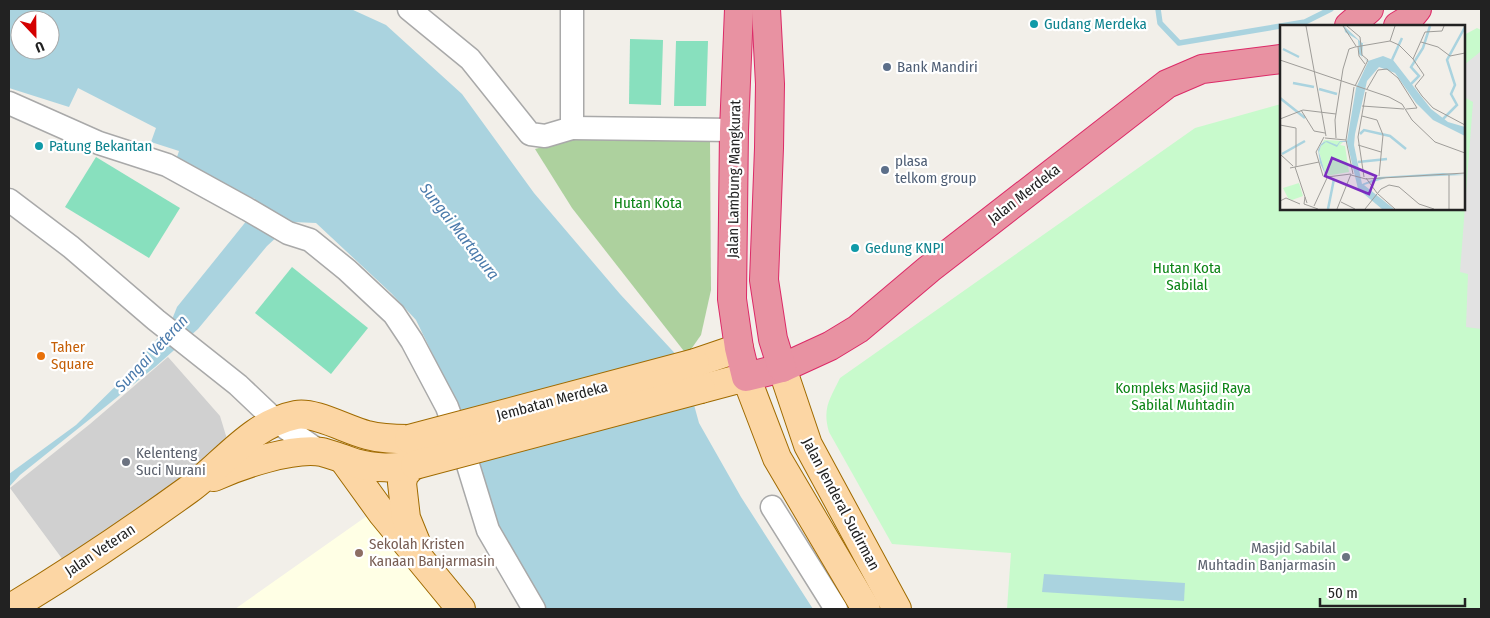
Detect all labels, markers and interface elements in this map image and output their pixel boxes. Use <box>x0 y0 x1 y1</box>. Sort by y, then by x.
north arrow <box>10 10 60 60</box>
place label: Gudang Merdeka <box>1044 15 1147 33</box>
marker: Gudang Merdeka <box>1028 18 1040 30</box>
inset map <box>1280 25 1465 210</box>
text: U <box>33 37 47 56</box>
place label: Bank Mandiri <box>897 58 978 76</box>
marker: Bank Mandiri <box>881 61 893 73</box>
street label: Jalan Lambung Mangkurat <box>724 100 744 258</box>
place label: Patung Bekantan <box>49 137 152 155</box>
marker: Patung Bekantan <box>33 140 45 152</box>
place label: plasa telkom group <box>895 152 976 187</box>
street label: Jalan Merdeka <box>984 160 1064 228</box>
marker: plasa telkom group <box>879 164 891 176</box>
water label: Sungai Martapura <box>415 178 503 283</box>
park label: Hutan Kota <box>614 194 682 212</box>
place label: Gedung KNPI <box>865 239 944 257</box>
marker: Gedung KNPI <box>849 242 861 254</box>
park label: Hutan Kota Sabilal <box>1153 259 1221 294</box>
water label: Sungai Veteran <box>110 311 192 397</box>
place label: Taher Square <box>51 338 94 373</box>
marker: Taher Square <box>35 350 47 362</box>
street label: Jembatan Merdeka <box>494 378 610 424</box>
park label: Kompleks Masjid Raya Sabilal Muhtadin <box>1115 379 1251 414</box>
street label: Jalan Jenderal Sudirman <box>798 435 884 573</box>
place label: Kelenteng Suci Nurani <box>136 444 206 479</box>
marker: Kelenteng Suci Nurani <box>120 456 132 468</box>
street label: Jalan Veteran <box>61 520 139 580</box>
place label: Sekolah Kristen Kanaan Banjarmasin <box>369 535 495 570</box>
place label: Masjid Sabilal Muhtadin Banjarmasin <box>1197 539 1336 574</box>
marker: Sekolah Kristen Kanaan Banjarmasin <box>353 547 365 559</box>
marker: Masjid Sabilal Muhtadin Banjarmasin <box>1340 551 1352 563</box>
scale bar <box>1320 576 1465 608</box>
text: 50 m <box>1328 584 1358 602</box>

